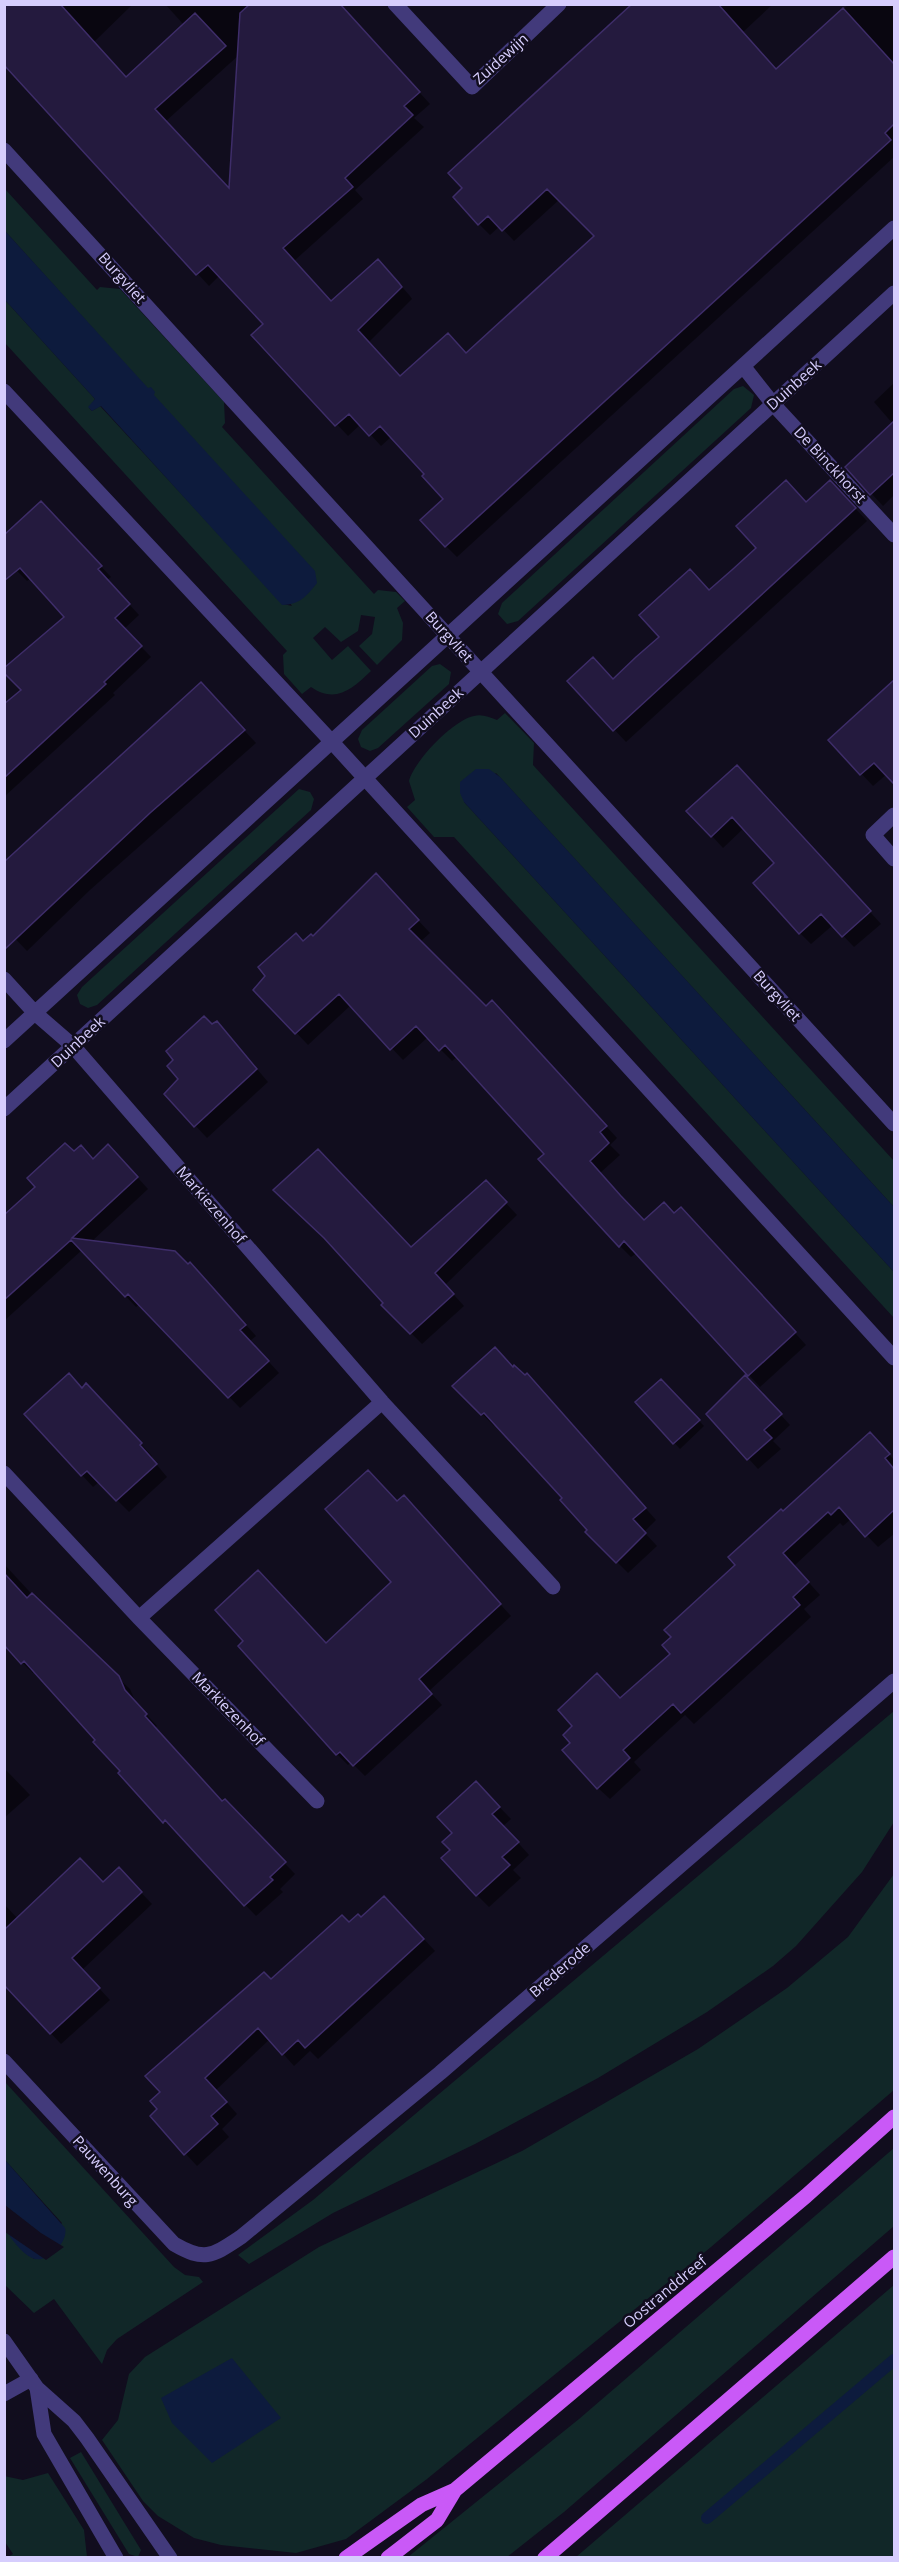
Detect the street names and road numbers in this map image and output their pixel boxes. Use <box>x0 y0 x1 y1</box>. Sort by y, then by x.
street label: Zuidewijn <box>469 28 532 88</box>
street label: Burgvliet <box>95 248 151 307</box>
street label: Duinbeek <box>762 354 825 414</box>
street label: De Binckhorst <box>790 422 871 507</box>
street label: Burgvliet <box>422 607 478 666</box>
street label: Duinbeek <box>404 682 467 742</box>
street label: Burgvliet <box>750 966 806 1025</box>
street label: Duinbeek <box>46 1011 109 1071</box>
street label: Markiezenhof <box>173 1162 251 1248</box>
street label: Markiezenhof <box>188 1667 270 1750</box>
street label: Brederode <box>525 1937 594 2001</box>
street label: Pauwenburg <box>69 2131 143 2210</box>
street label: Oostranddreef <box>618 2250 711 2332</box>

